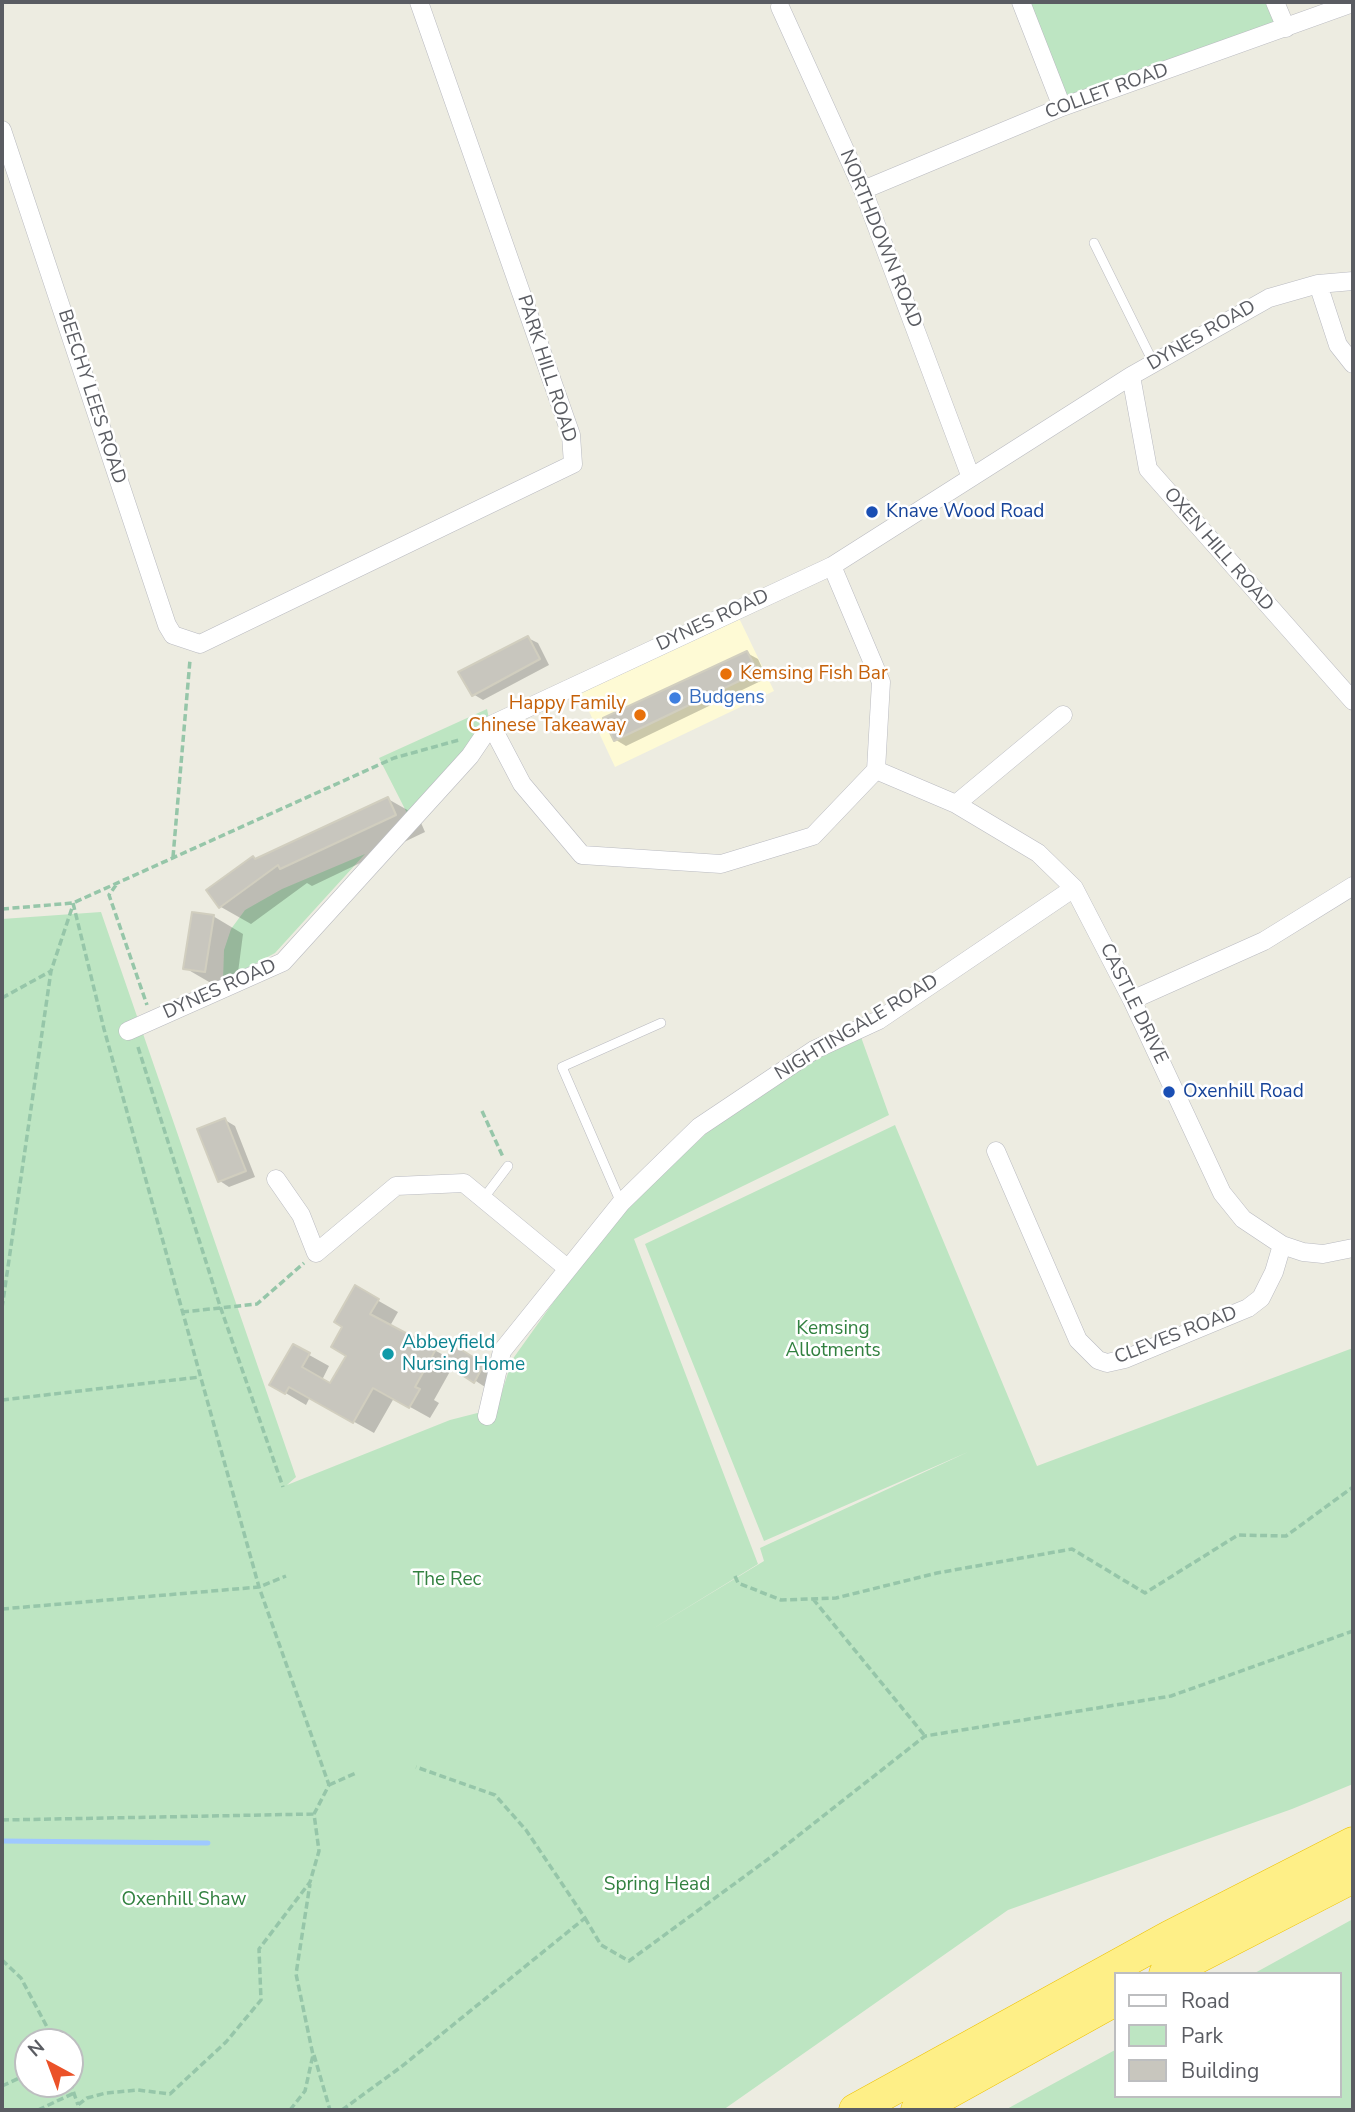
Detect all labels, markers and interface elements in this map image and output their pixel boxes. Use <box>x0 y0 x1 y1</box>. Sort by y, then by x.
street label: COLLET ROAD <box>1042 59 1172 125</box>
street label: NORTHDOWN ROAD <box>834 147 926 331</box>
street label: PARK HILL ROAD <box>511 292 581 446</box>
street label: DYNES ROAD <box>1144 296 1260 376</box>
street label: BEECHY LEES ROAD <box>52 307 130 487</box>
street label: OXEN HILL ROAD <box>1158 484 1278 616</box>
place label: Knave Wood Road <box>886 501 1044 523</box>
marker: Knave Wood Road <box>864 504 880 520</box>
street label: DYNES ROAD <box>653 585 773 657</box>
place label: Kemsing Fish Bar <box>740 663 888 685</box>
marker: Kemsing Fish Bar <box>718 666 734 682</box>
place label: Budgens <box>689 687 765 709</box>
marker: Budgens <box>667 690 683 706</box>
place label: Happy Family Chinese Takeaway <box>468 693 626 737</box>
marker: Happy Family Chinese Takeaway <box>632 707 648 723</box>
street label: CASTLE DRIVE <box>1094 940 1172 1068</box>
street label: DYNES ROAD <box>160 955 280 1025</box>
street label: NIGHTINGALE ROAD <box>771 970 943 1086</box>
place label: Oxenhill Road <box>1183 1081 1304 1103</box>
marker: Oxenhill Road <box>1161 1084 1177 1100</box>
street label: CLEVES ROAD <box>1111 1302 1241 1370</box>
park label: Kemsing Allotments <box>785 1318 881 1362</box>
place label: Abbeyfield Nursing Home <box>402 1332 525 1376</box>
marker: Abbeyfield Nursing Home <box>380 1346 396 1362</box>
park label: The Rec <box>413 1569 481 1591</box>
park label: Spring Head <box>604 1874 710 1896</box>
park label: Oxenhill Shaw <box>122 1889 246 1911</box>
legend <box>1114 1972 1341 2098</box>
text: Road <box>1181 1987 1230 2015</box>
text: Park <box>1181 2022 1223 2050</box>
north arrow <box>14 2028 84 2098</box>
text: N <box>23 2034 50 2063</box>
text: Building <box>1181 2057 1259 2085</box>

